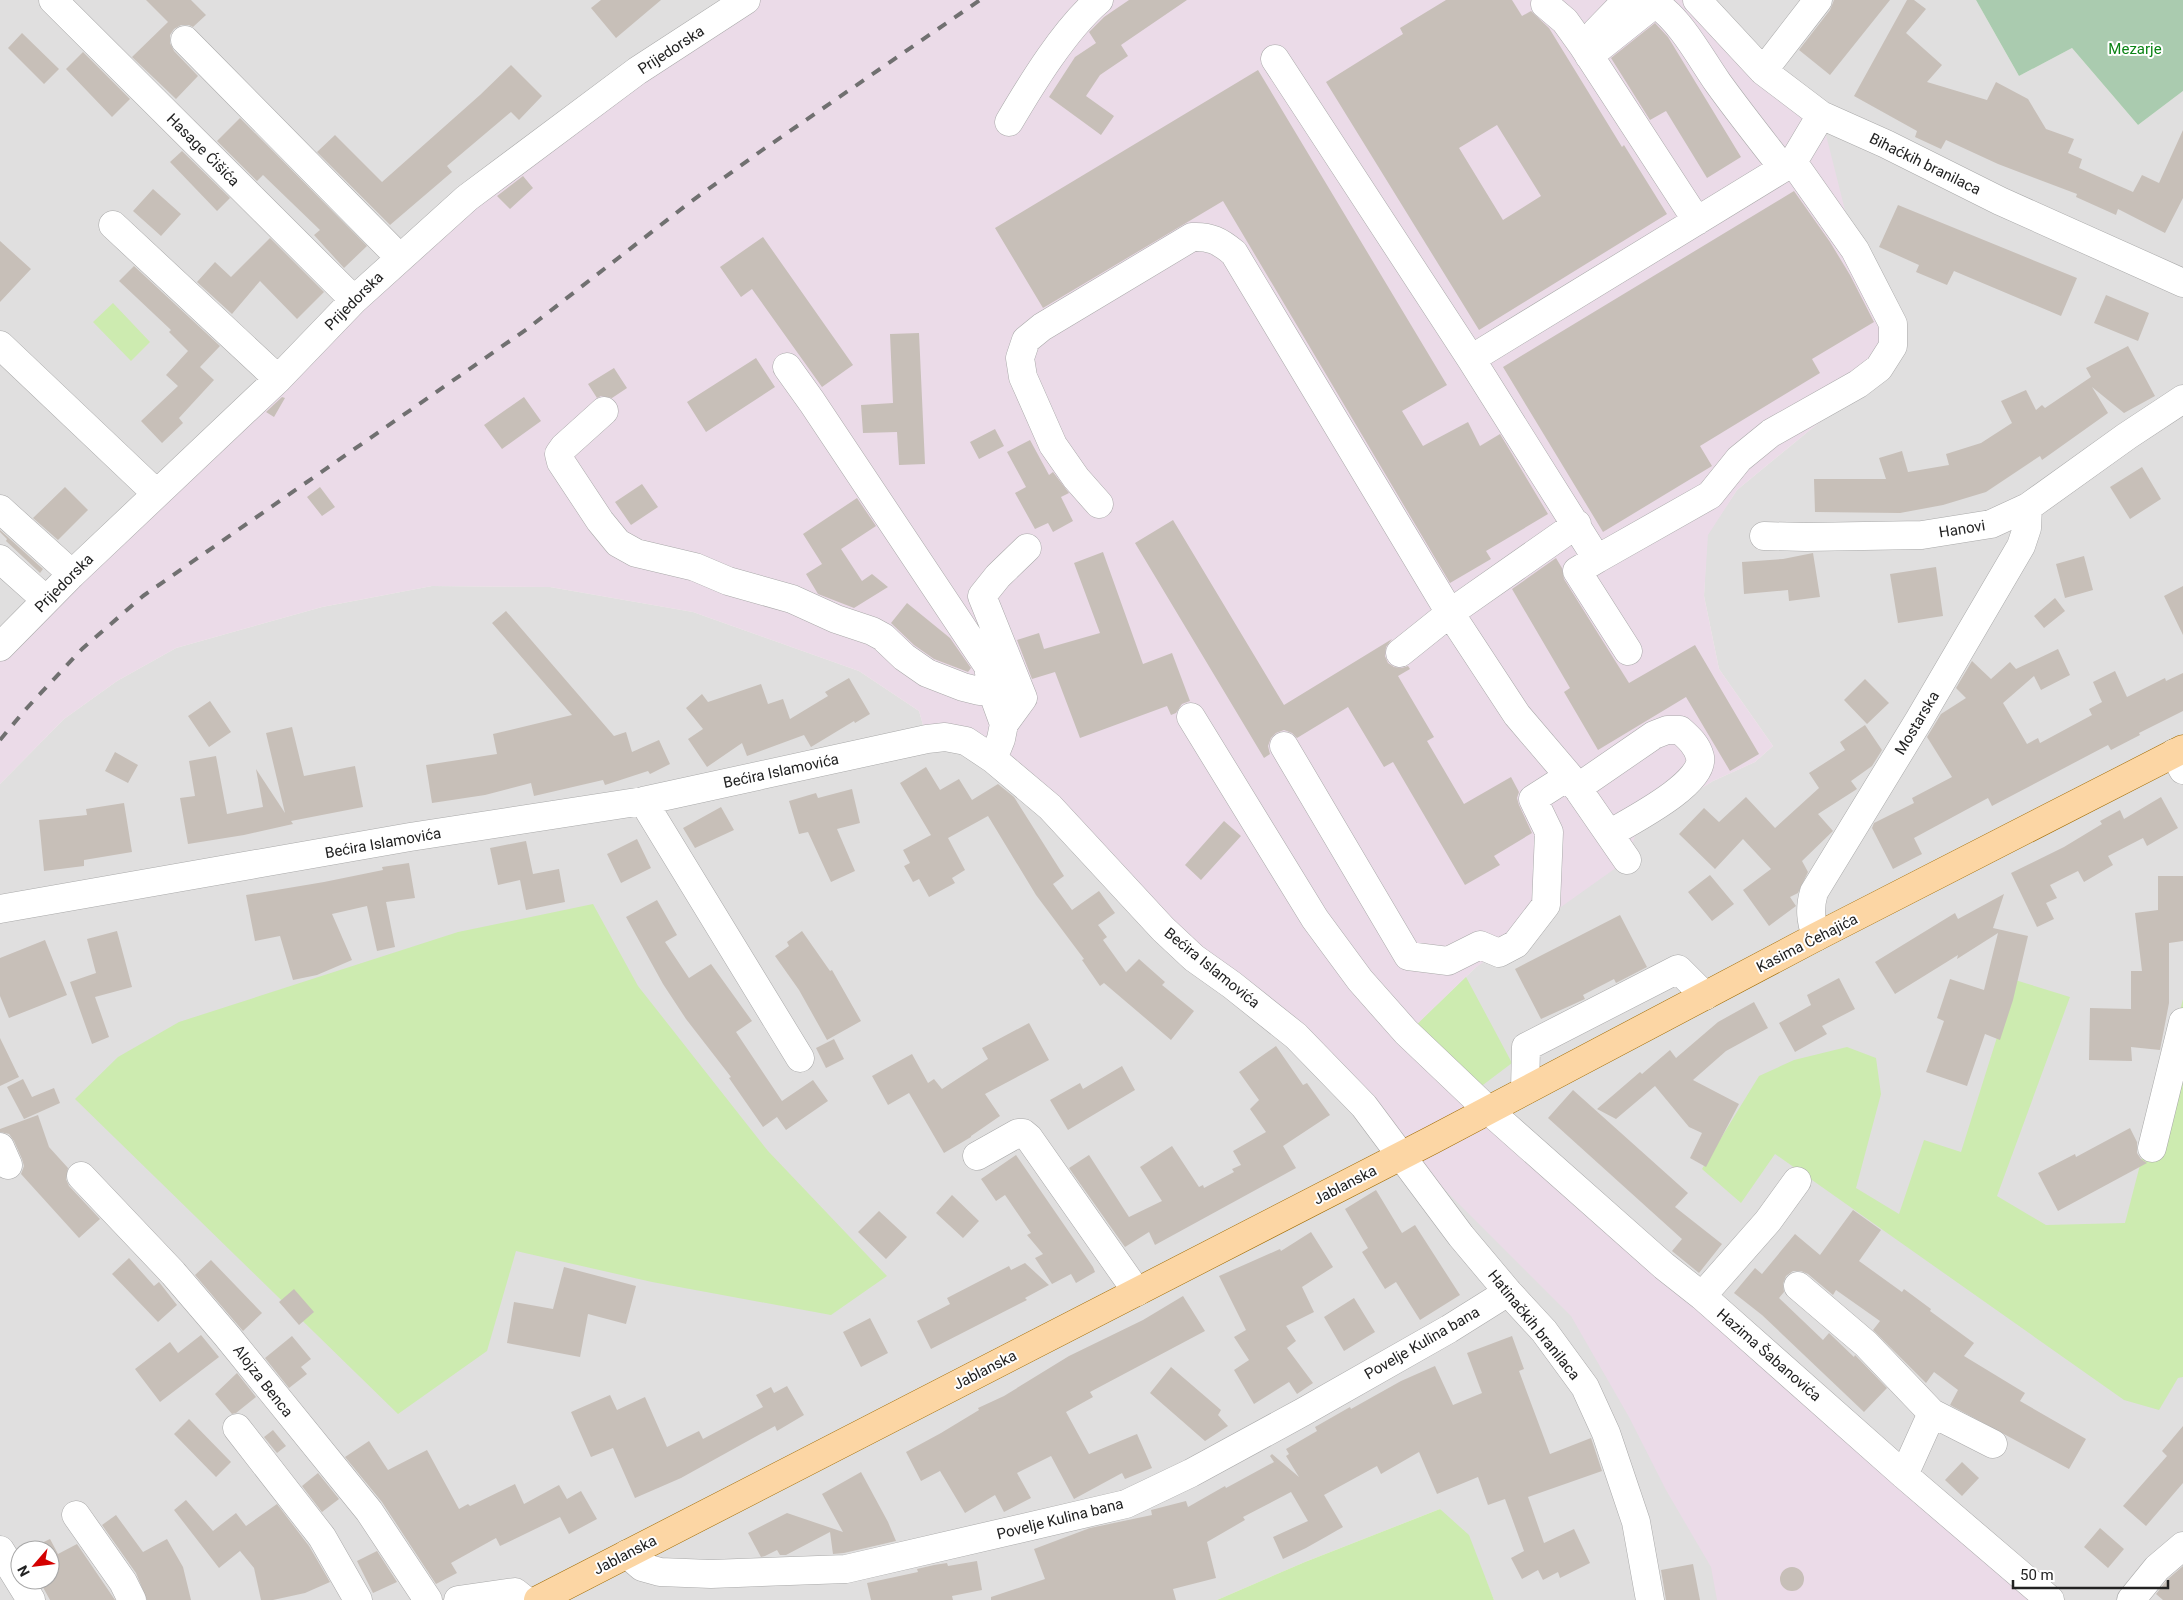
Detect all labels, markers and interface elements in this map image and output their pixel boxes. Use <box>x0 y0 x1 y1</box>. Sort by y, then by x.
street label: Prijedorska <box>635 22 707 78</box>
park label: Mezarje <box>2108 40 2162 58</box>
street label: Hasage Ćišića <box>163 110 243 190</box>
street label: Bihaćkih branilaca <box>1866 129 1984 199</box>
street label: Prijedorska <box>321 268 387 334</box>
street label: Hanovi <box>1938 516 1986 542</box>
street label: Prijedorska <box>31 550 97 616</box>
street label: Mostarska <box>1891 688 1943 758</box>
street label: Bećira Islamovića <box>722 750 840 792</box>
street label: Bećira Islamovića <box>324 824 442 862</box>
street label: Kasima Ćehajića <box>1753 910 1861 976</box>
street label: Bećira Islamovića <box>1161 924 1263 1012</box>
street label: Jablanska <box>1310 1161 1380 1209</box>
street label: Hatinačkih branilaca <box>1484 1266 1584 1384</box>
street label: Povelje Kulina bana <box>1361 1303 1483 1383</box>
street label: Hazima Šabanovića <box>1713 1305 1825 1405</box>
street label: Alojza Benca <box>229 1341 297 1421</box>
street label: Jablanska <box>950 1346 1020 1394</box>
street label: Povelje Kulina bana <box>995 1495 1125 1543</box>
street label: Jablanska <box>590 1531 660 1579</box>
north arrow <box>10 1540 60 1590</box>
scale bar <box>2013 1558 2168 1590</box>
text: N <box>14 1563 33 1579</box>
text: 50 m <box>2020 1566 2054 1584</box>

